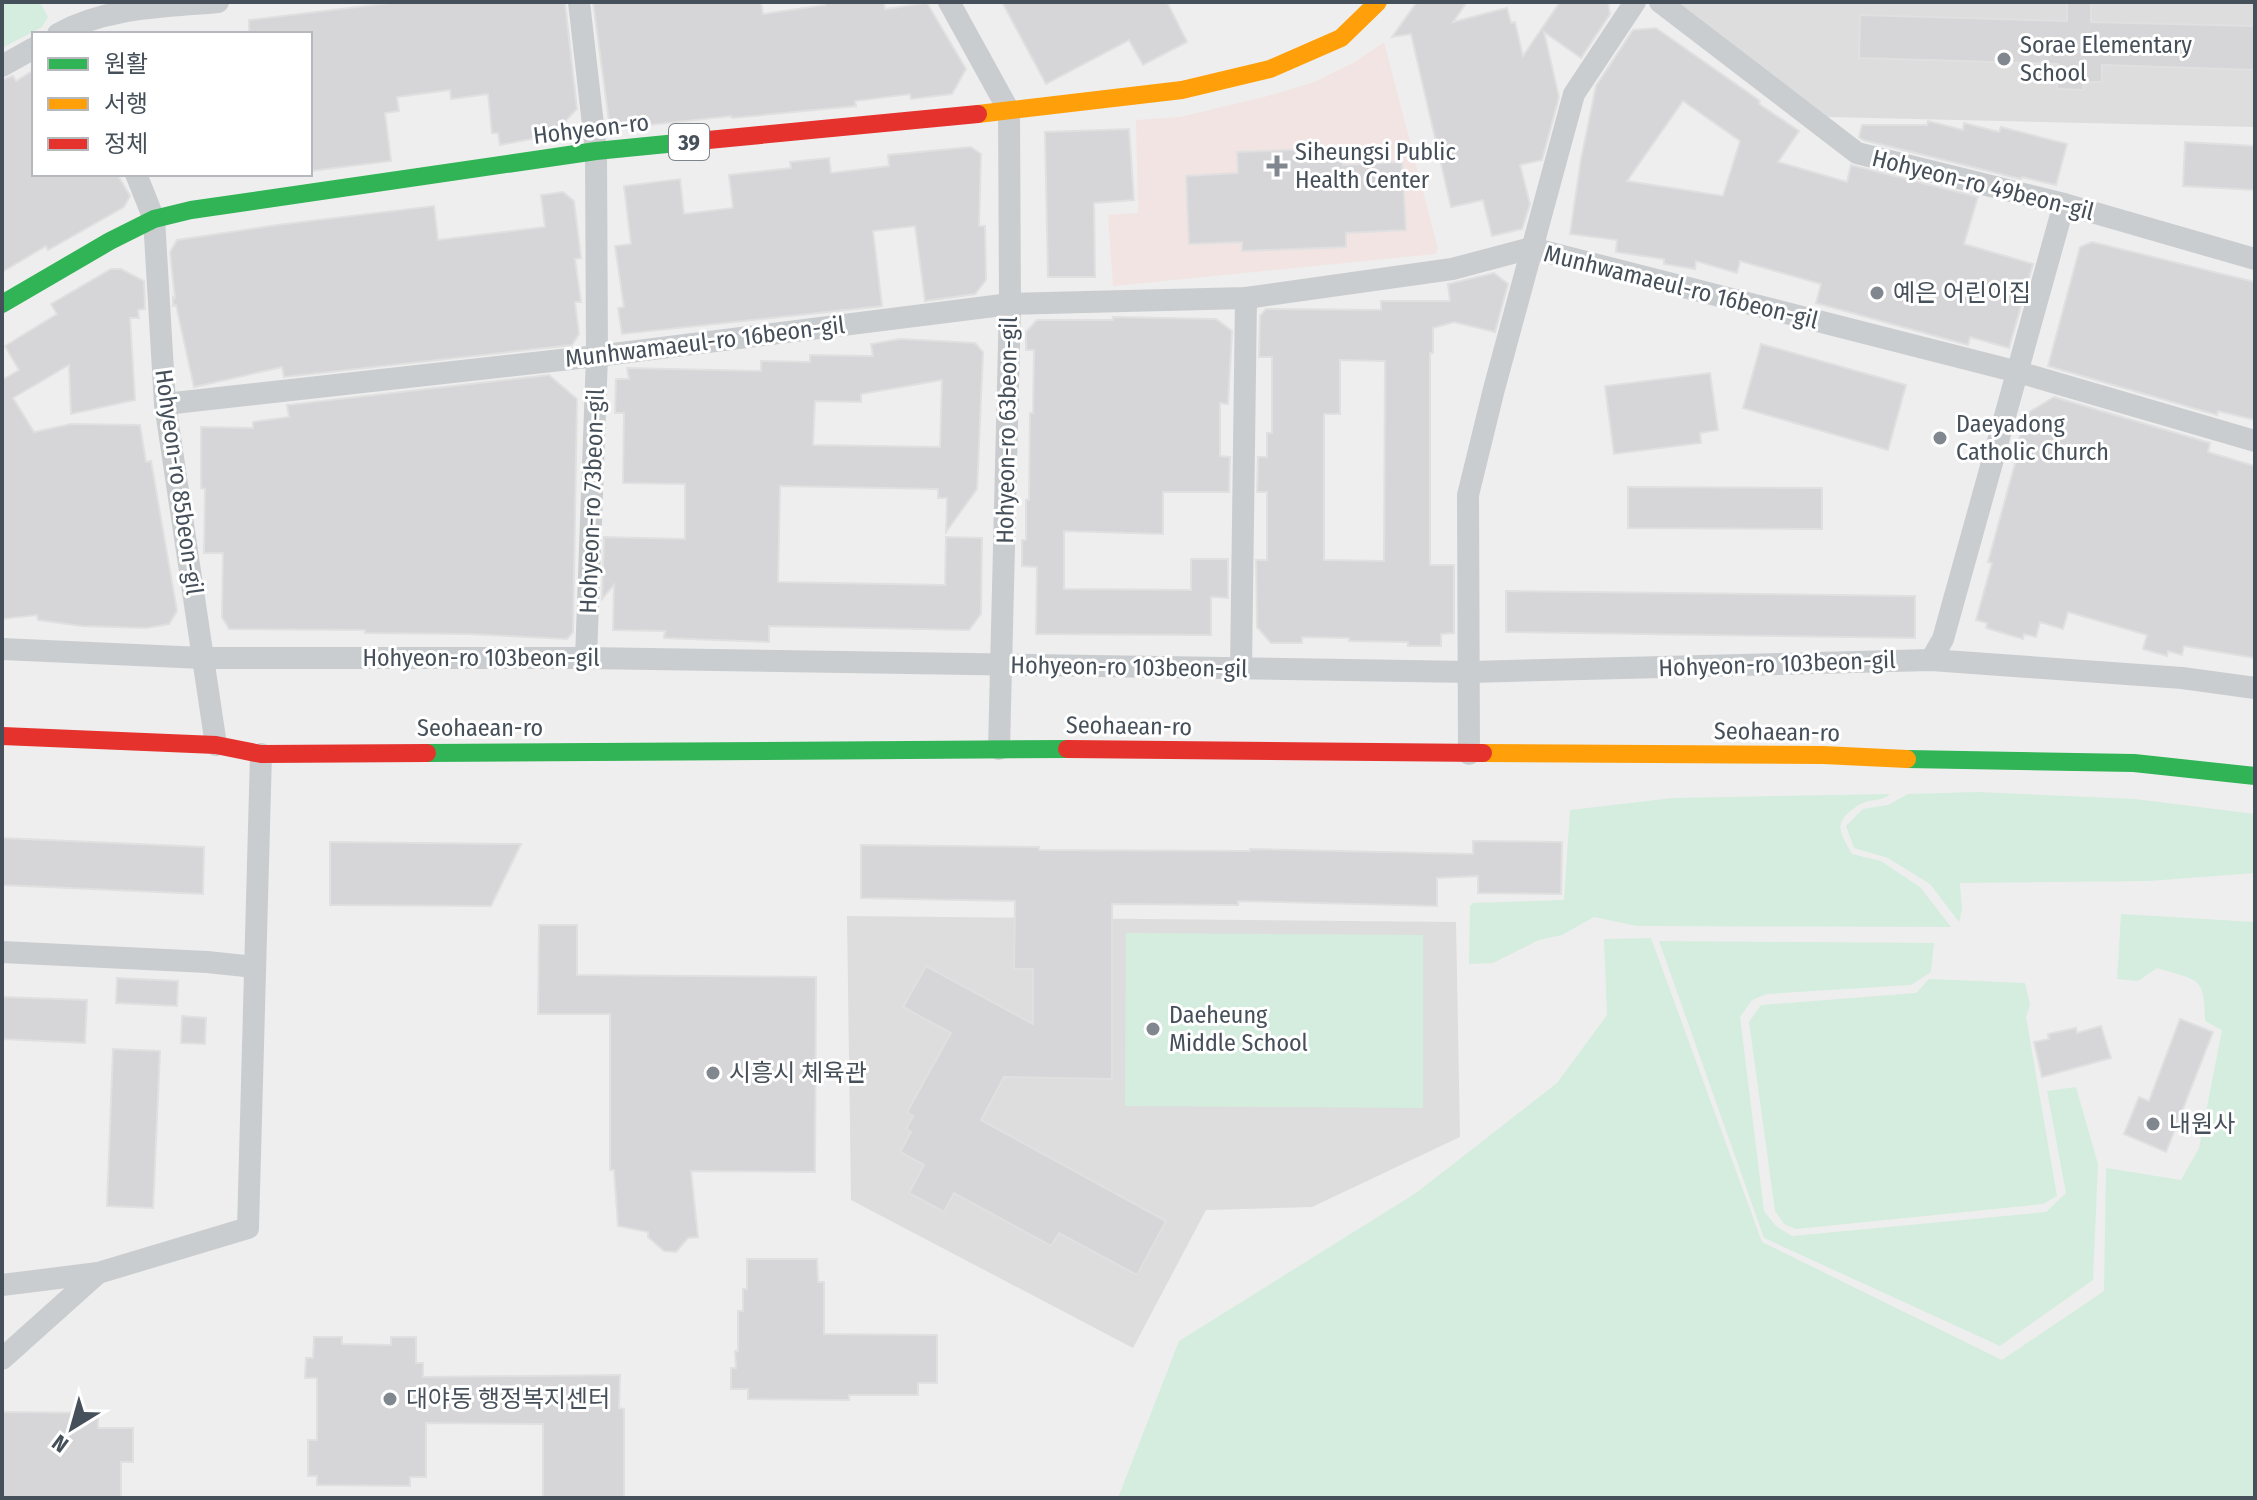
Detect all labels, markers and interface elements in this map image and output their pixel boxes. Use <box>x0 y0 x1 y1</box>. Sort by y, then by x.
place label: Sorae Elementary School <box>2020 31 2192 87</box>
legend <box>32 32 312 176</box>
text: 원활 <box>104 50 148 78</box>
marker: Sorae Elementary School <box>1995 50 2013 68</box>
text: 서행 <box>104 90 148 118</box>
street label: Hohyeon-ro <box>531 108 651 150</box>
road number: 39 <box>669 124 709 160</box>
text: 정체 <box>104 130 148 158</box>
place label: Siheungsi Public Health Center <box>1295 138 1456 194</box>
street label: Hohyeon-ro 49beon-gil <box>1869 144 2097 226</box>
marker: Siheungsi Public Health Center <box>1266 155 1288 177</box>
street label: Munhwamaeul-ro 16beon-gil <box>1541 239 1821 335</box>
place label: 예은 어린이집 <box>1893 279 2031 307</box>
marker: 예은 어린이집 <box>1868 284 1886 302</box>
street label: Munhwamaeul-ro 16beon-gil <box>564 311 846 373</box>
street label: Hohyeon-ro 63beon-gil <box>991 316 1023 544</box>
street label: Hohyeon-ro 85beon-gil <box>149 367 209 597</box>
street label: Hohyeon-ro 73beon-gil <box>574 388 610 614</box>
place label: Daeyadong Catholic Church <box>1956 410 2109 466</box>
marker: Daeyadong Catholic Church <box>1931 429 1949 447</box>
street label: Hohyeon-ro 103beon-gil <box>362 644 600 672</box>
street label: Hohyeon-ro 103beon-gil <box>1658 646 1896 682</box>
street label: Hohyeon-ro 103beon-gil <box>1010 651 1248 683</box>
street label: Seohaean-ro <box>1066 711 1192 741</box>
street label: Seohaean-ro <box>417 714 543 742</box>
street label: Seohaean-ro <box>1714 717 1840 747</box>
place label: Daeheung Middle School <box>1169 1001 1308 1057</box>
marker: Daeheung Middle School <box>1144 1020 1162 1038</box>
place label: 시흥시 체육관 <box>729 1059 867 1087</box>
marker: 시흥시 체육관 <box>704 1064 722 1082</box>
place label: 내원사 <box>2169 1110 2235 1138</box>
marker: 내원사 <box>2144 1115 2162 1133</box>
place label: 대야동 행정복지센터 <box>406 1385 610 1413</box>
north arrow <box>32 1388 112 1468</box>
marker: 대야동 행정복지센터 <box>381 1390 399 1408</box>
text: N <box>47 1429 74 1458</box>

